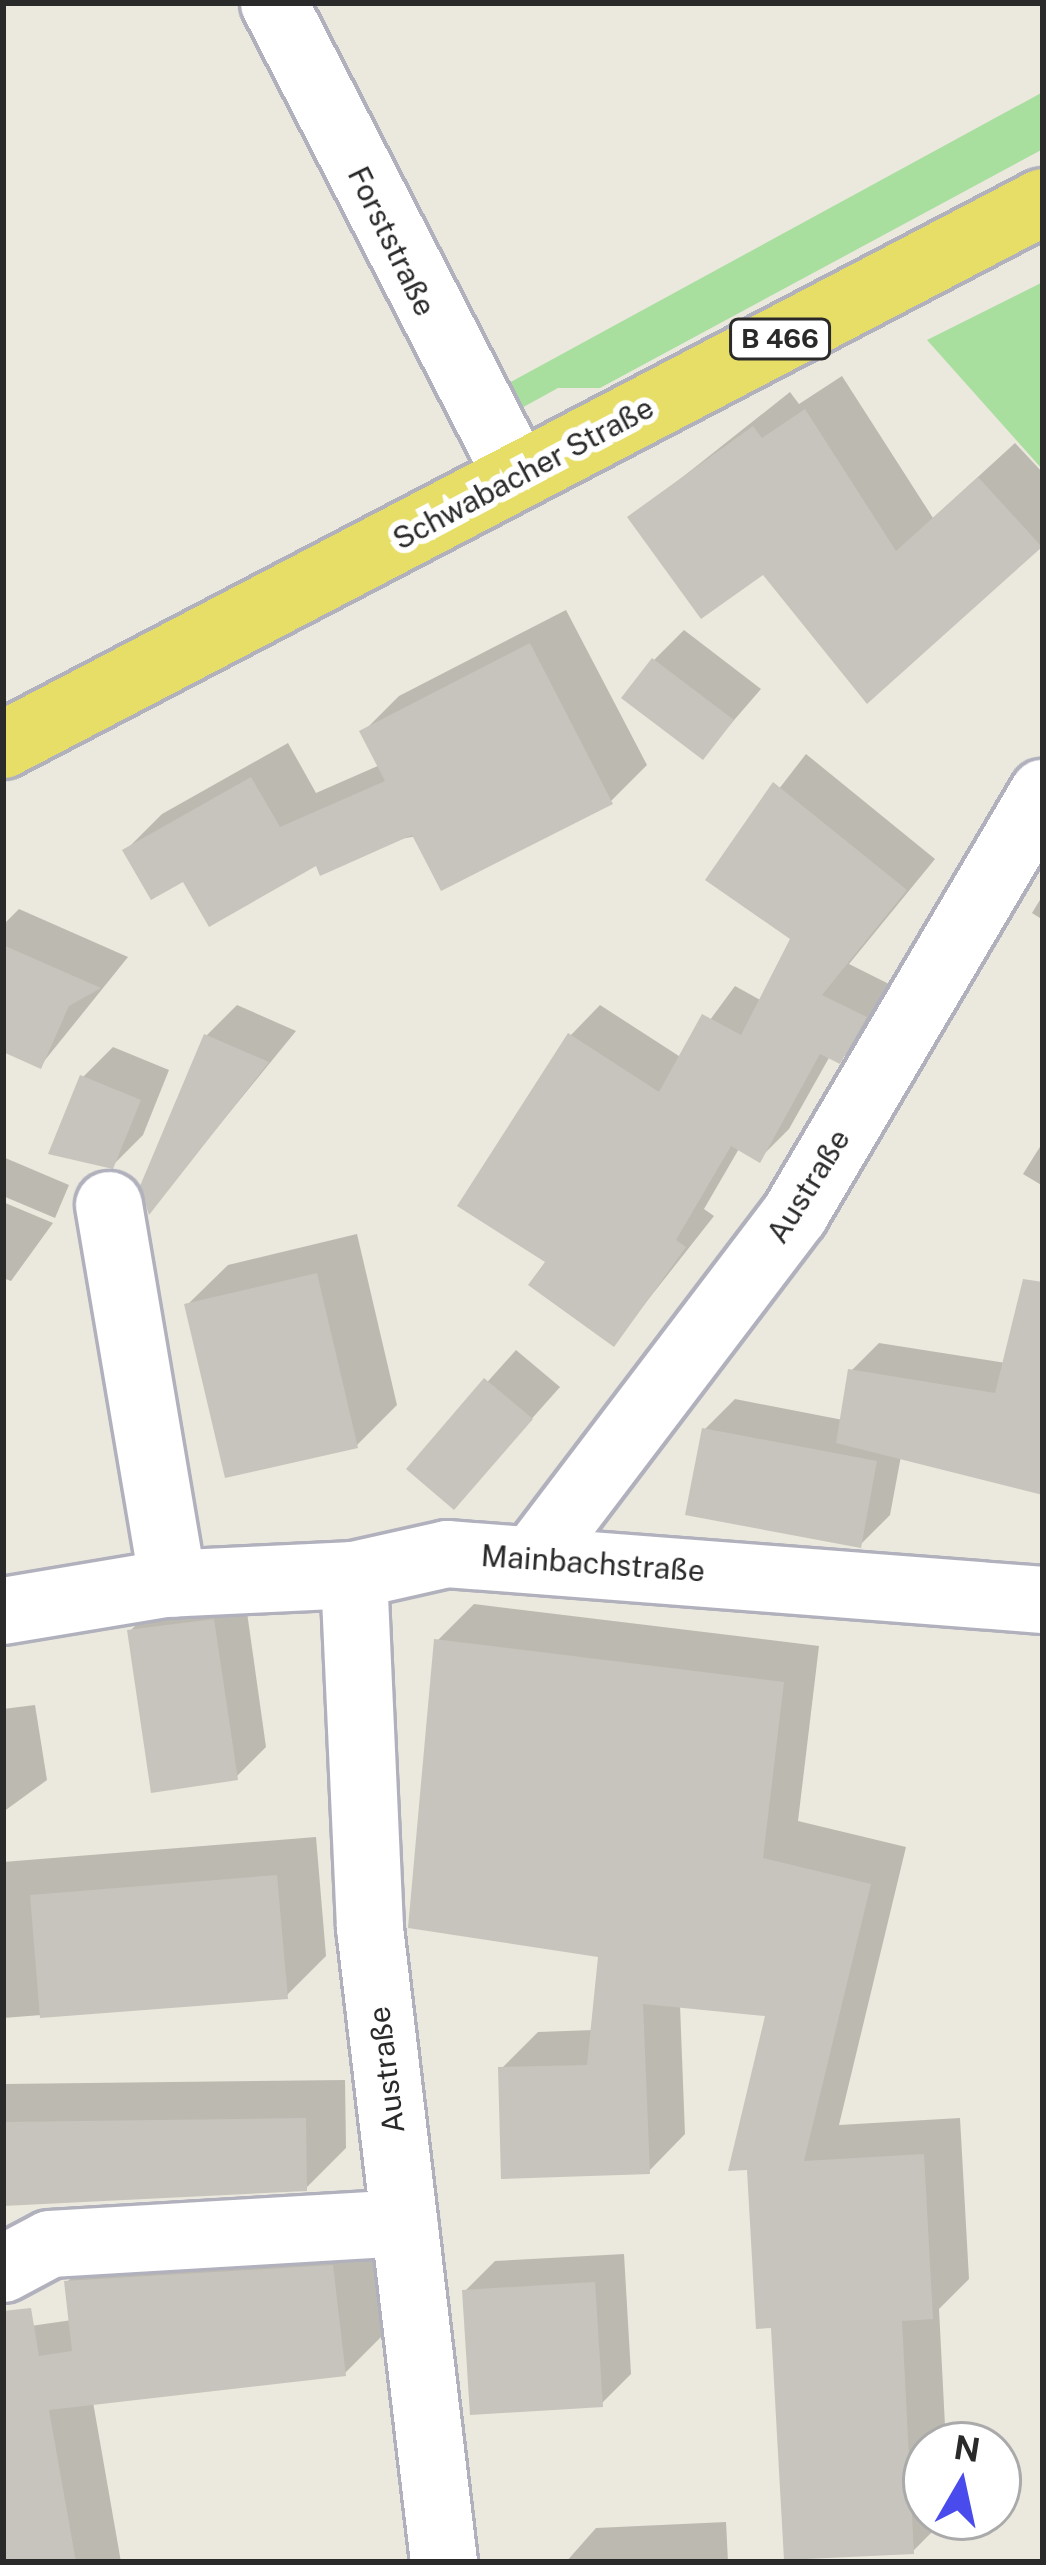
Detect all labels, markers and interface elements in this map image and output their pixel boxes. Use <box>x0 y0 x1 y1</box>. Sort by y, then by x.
street label: Forststraße <box>340 161 444 321</box>
road number: B 466 <box>729 318 831 360</box>
street label: Schwabacher Straße <box>387 389 659 557</box>
street label: Austraße <box>759 1122 857 1250</box>
street label: Mainbachstraße <box>480 1537 706 1589</box>
street label: Austraße <box>360 2005 412 2135</box>
north arrow <box>902 2421 1022 2541</box>
text: N <box>951 2428 983 2469</box>

